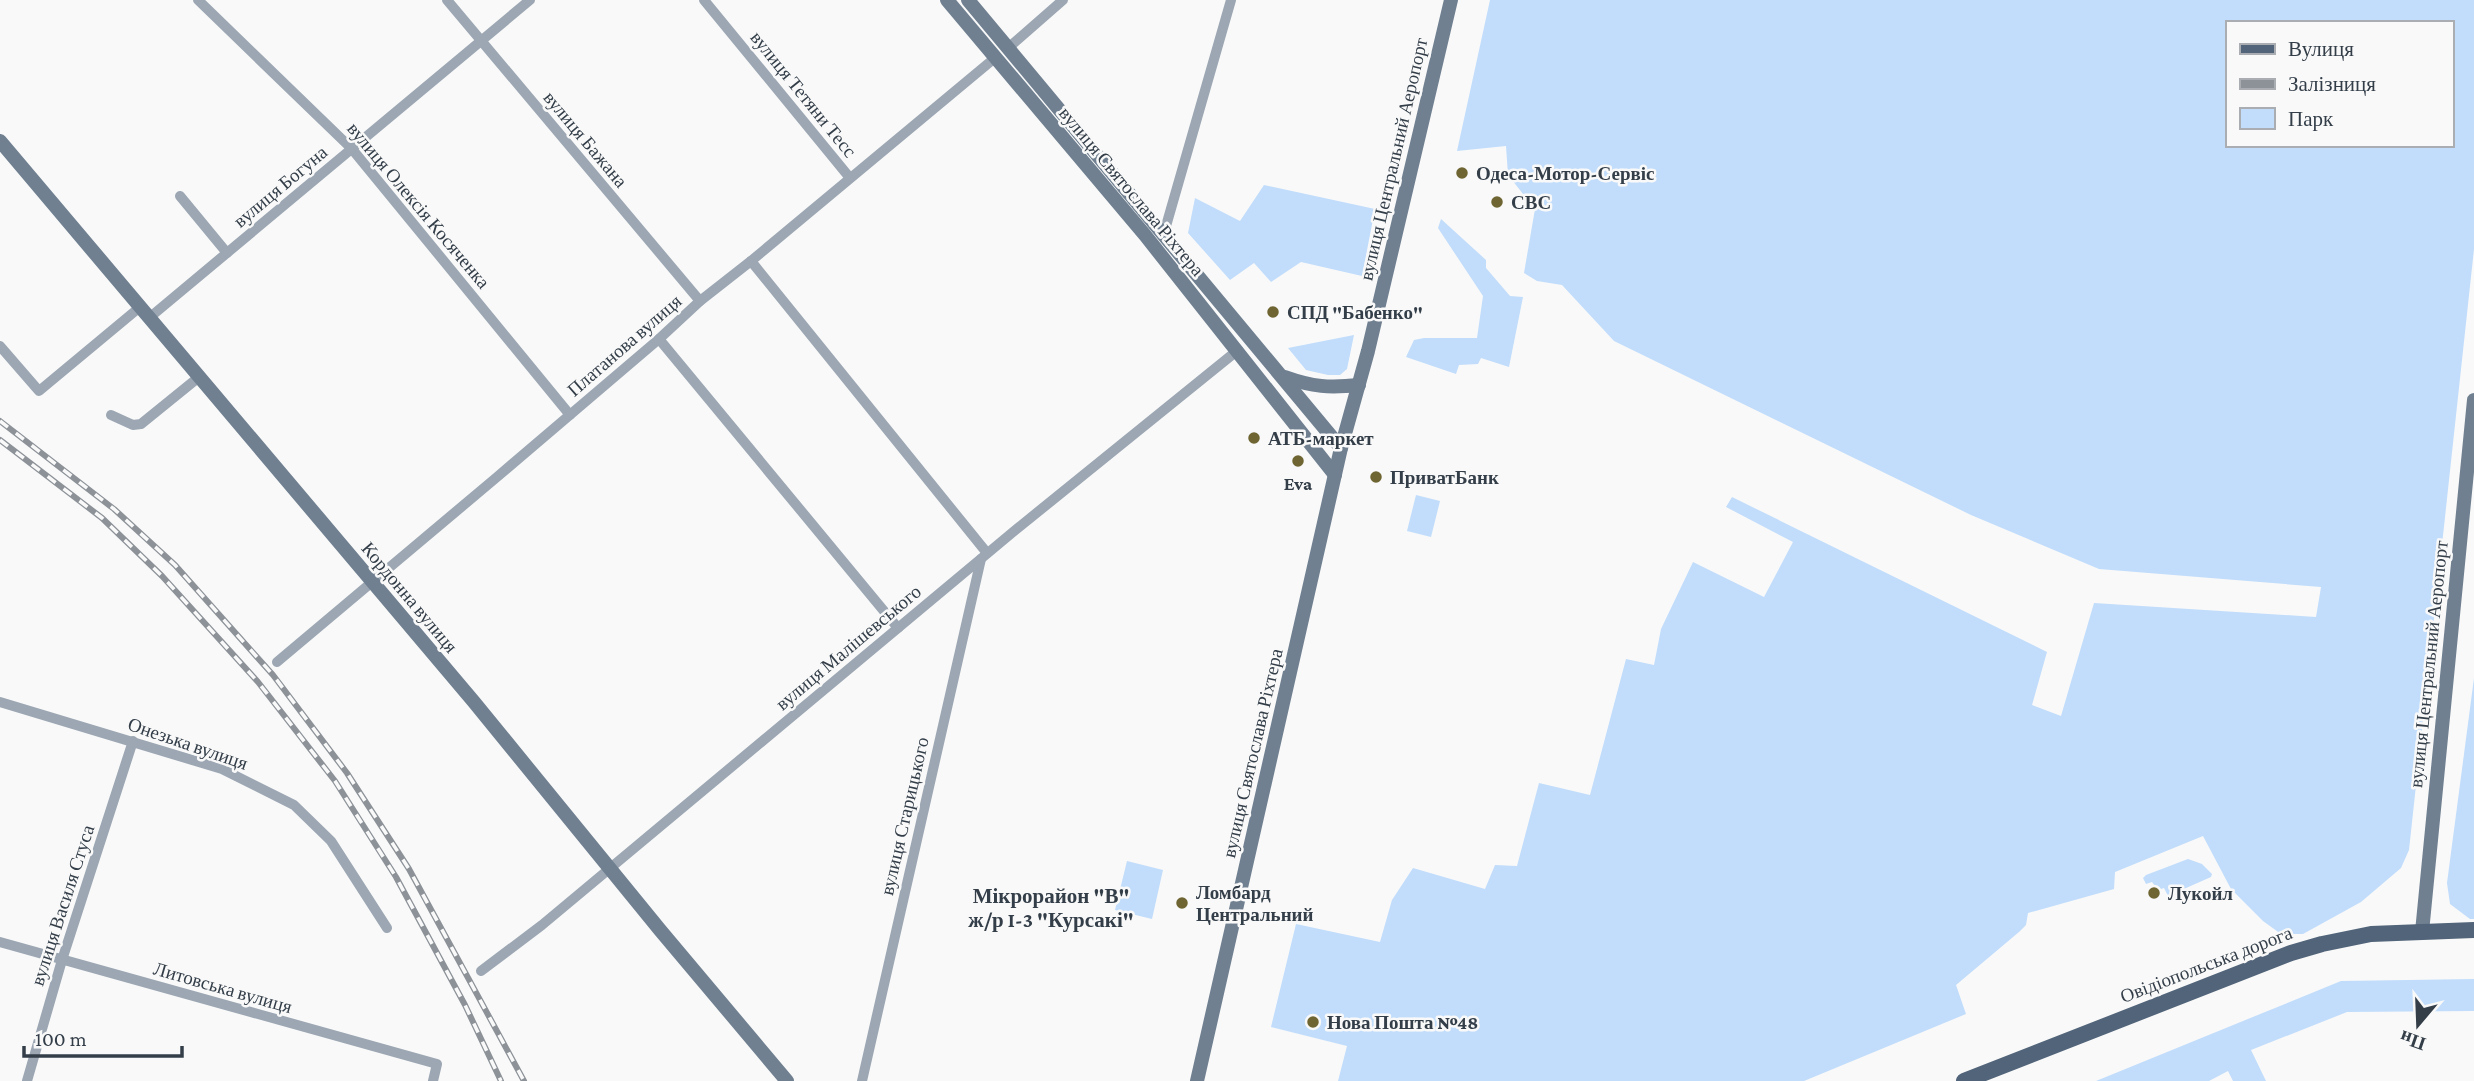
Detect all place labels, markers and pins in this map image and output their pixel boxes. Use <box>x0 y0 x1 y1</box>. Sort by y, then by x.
place label: Одеса-Мотор-Сервіс <box>1476 163 1655 184</box>
marker: Одеса-Мотор-Сервіс <box>1454 165 1470 181</box>
place label: СВС <box>1511 192 1551 213</box>
marker: СВС <box>1489 194 1505 210</box>
place label: СПД "Бабенко" <box>1287 302 1423 323</box>
marker: СПД "Бабенко" <box>1265 304 1281 320</box>
place label: АТБ-маркет <box>1268 428 1374 449</box>
marker: АТБ-маркет <box>1246 430 1262 446</box>
marker: Eva <box>1290 453 1306 469</box>
place label: ПриватБанк <box>1390 467 1499 488</box>
marker: ПриватБанк <box>1368 469 1384 485</box>
place label: Eva <box>1284 473 1313 494</box>
place label: Ломбард Центральний <box>1196 882 1314 925</box>
place label: Лукойл <box>2168 883 2233 904</box>
marker: Лукойл <box>2146 885 2162 901</box>
marker: Ломбард Центральний <box>1174 895 1190 911</box>
place label: Нова Пошта №48 <box>1327 1012 1478 1033</box>
marker: Нова Пошта №48 <box>1305 1014 1321 1030</box>

